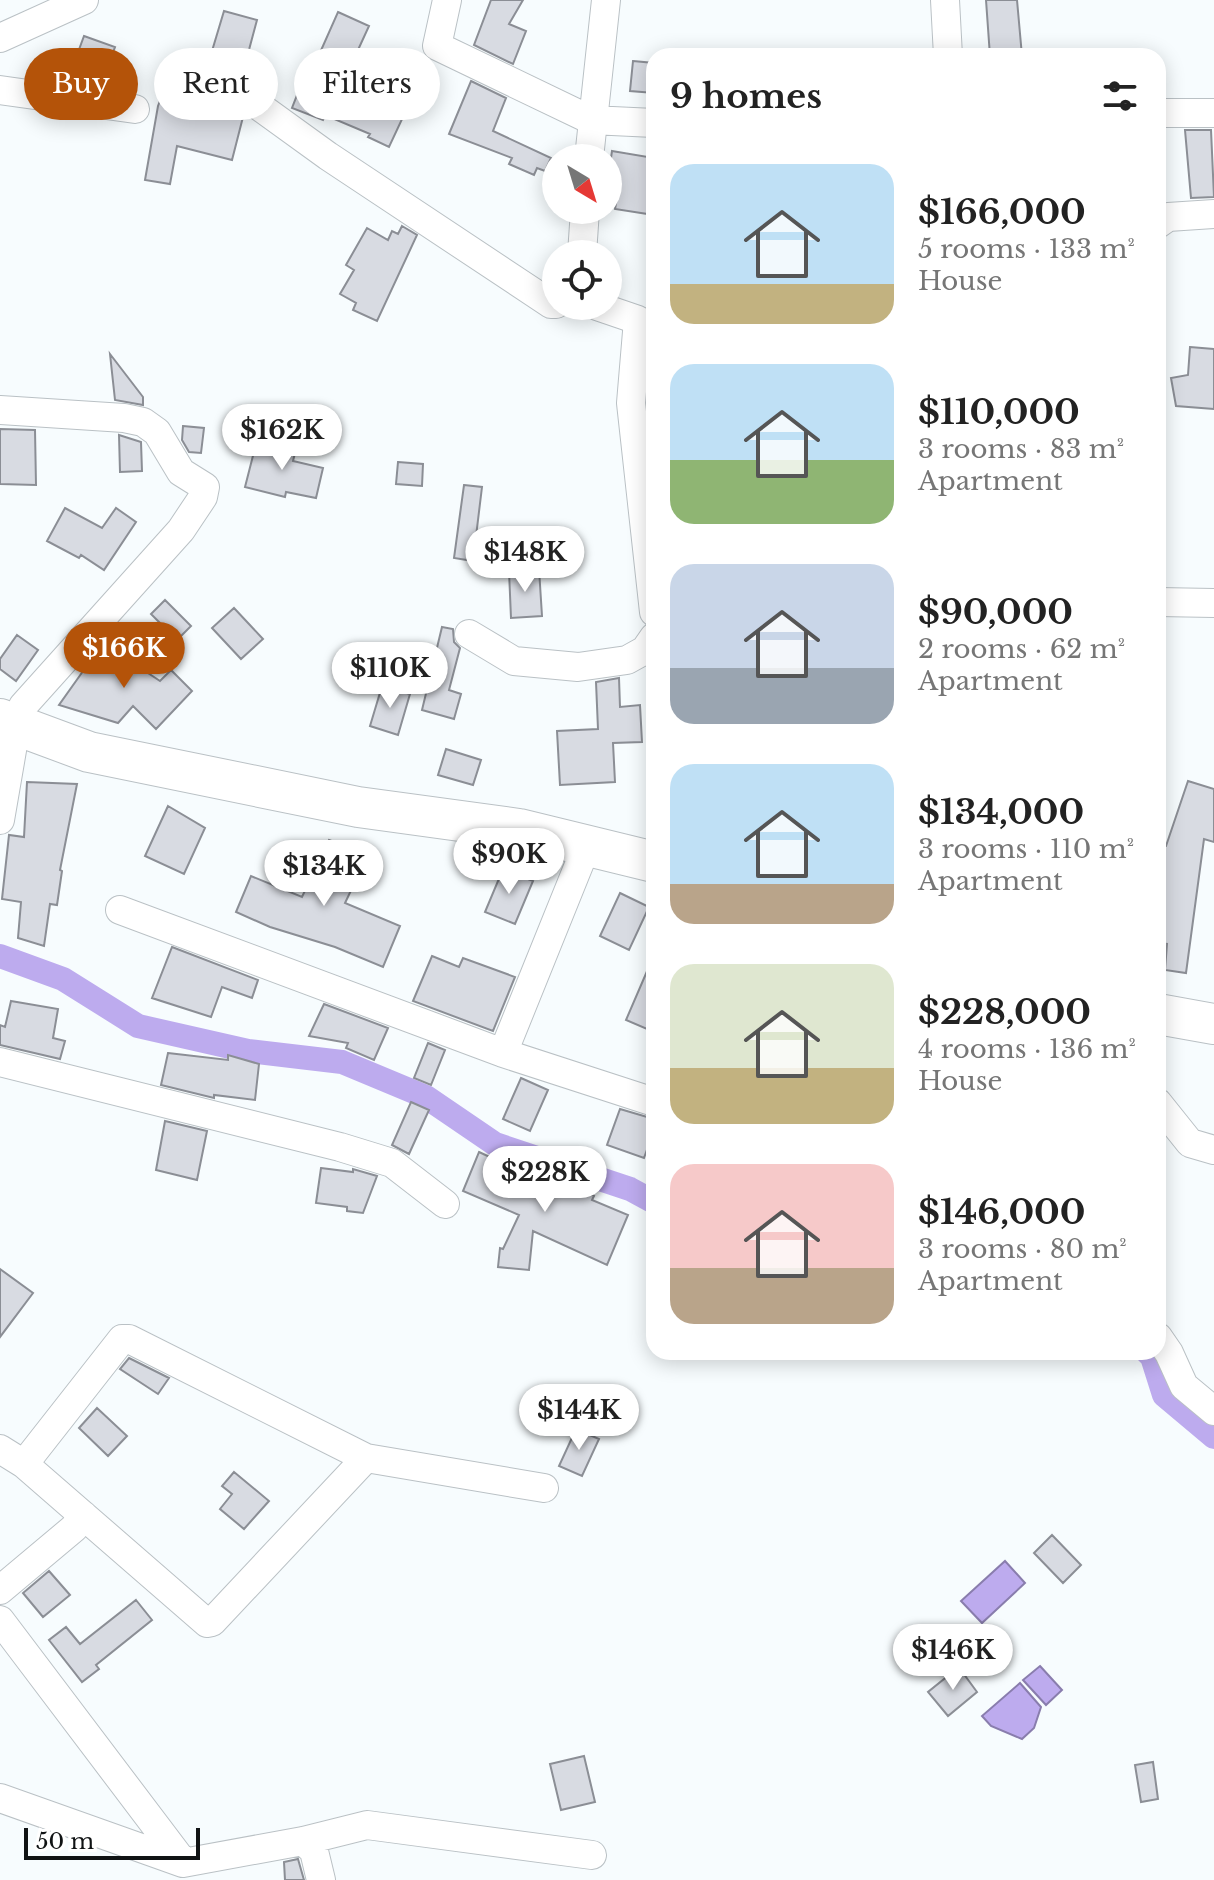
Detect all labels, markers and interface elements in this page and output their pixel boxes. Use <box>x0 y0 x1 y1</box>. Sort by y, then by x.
chip: Buy <box>24 48 138 120</box>
chip: Rent <box>154 48 278 120</box>
chip: Filters <box>294 48 440 120</box>
icon: filters <box>1098 74 1142 118</box>
text: 9 homes <box>670 75 822 117</box>
north arrow <box>542 144 622 224</box>
map controls <box>542 144 622 320</box>
text: $166,000 <box>918 191 1086 233</box>
icon: home <box>734 196 830 292</box>
text: 5 rooms · 133 m² <box>918 233 1135 265</box>
button: locate <box>542 240 622 320</box>
text: House <box>918 265 1002 297</box>
text: $110,000 <box>918 391 1080 433</box>
icon: home <box>734 396 830 492</box>
pin: $162K <box>226 404 338 472</box>
text: $162K <box>240 414 324 446</box>
text: 3 rooms · 83 m² <box>918 433 1124 465</box>
text: Apartment <box>918 465 1063 497</box>
pin: $148K <box>469 526 581 594</box>
text: $148K <box>483 536 567 568</box>
text: $90,000 <box>918 591 1073 633</box>
icon: home <box>734 596 830 692</box>
pin: $166K <box>68 622 180 690</box>
text: $166K <box>82 632 166 664</box>
text: 2 rooms · 62 m² <box>918 633 1125 665</box>
pin: $110K <box>334 642 446 710</box>
text: $110K <box>350 652 430 684</box>
text: Apartment <box>918 665 1063 697</box>
text: $134,000 <box>918 791 1084 833</box>
icon: home <box>734 796 830 892</box>
pin: $90K <box>462 828 556 896</box>
text: 3 rooms · 110 m² <box>918 833 1134 865</box>
text: $90K <box>471 838 547 870</box>
pin: $134K <box>268 840 380 908</box>
text: $134K <box>282 850 366 882</box>
text: Apartment <box>918 865 1063 897</box>
text: $228,000 <box>918 991 1091 1033</box>
icon: home <box>734 996 830 1092</box>
text: 4 rooms · 136 m² <box>918 1033 1136 1065</box>
text: House <box>918 1065 1002 1097</box>
pin: $228K <box>489 1146 601 1214</box>
text: $228K <box>501 1156 589 1188</box>
text: $146,000 <box>918 1191 1085 1233</box>
icon: home <box>734 1196 830 1292</box>
text: 3 rooms · 80 m² <box>918 1233 1127 1265</box>
text: Apartment <box>918 1265 1063 1297</box>
pin: $144K <box>523 1384 635 1452</box>
text: $144K <box>537 1394 621 1426</box>
pin: $146K <box>897 1624 1009 1692</box>
text: $146K <box>911 1634 995 1666</box>
scale bar <box>24 1824 200 1860</box>
text: 50 m <box>36 1828 94 1855</box>

